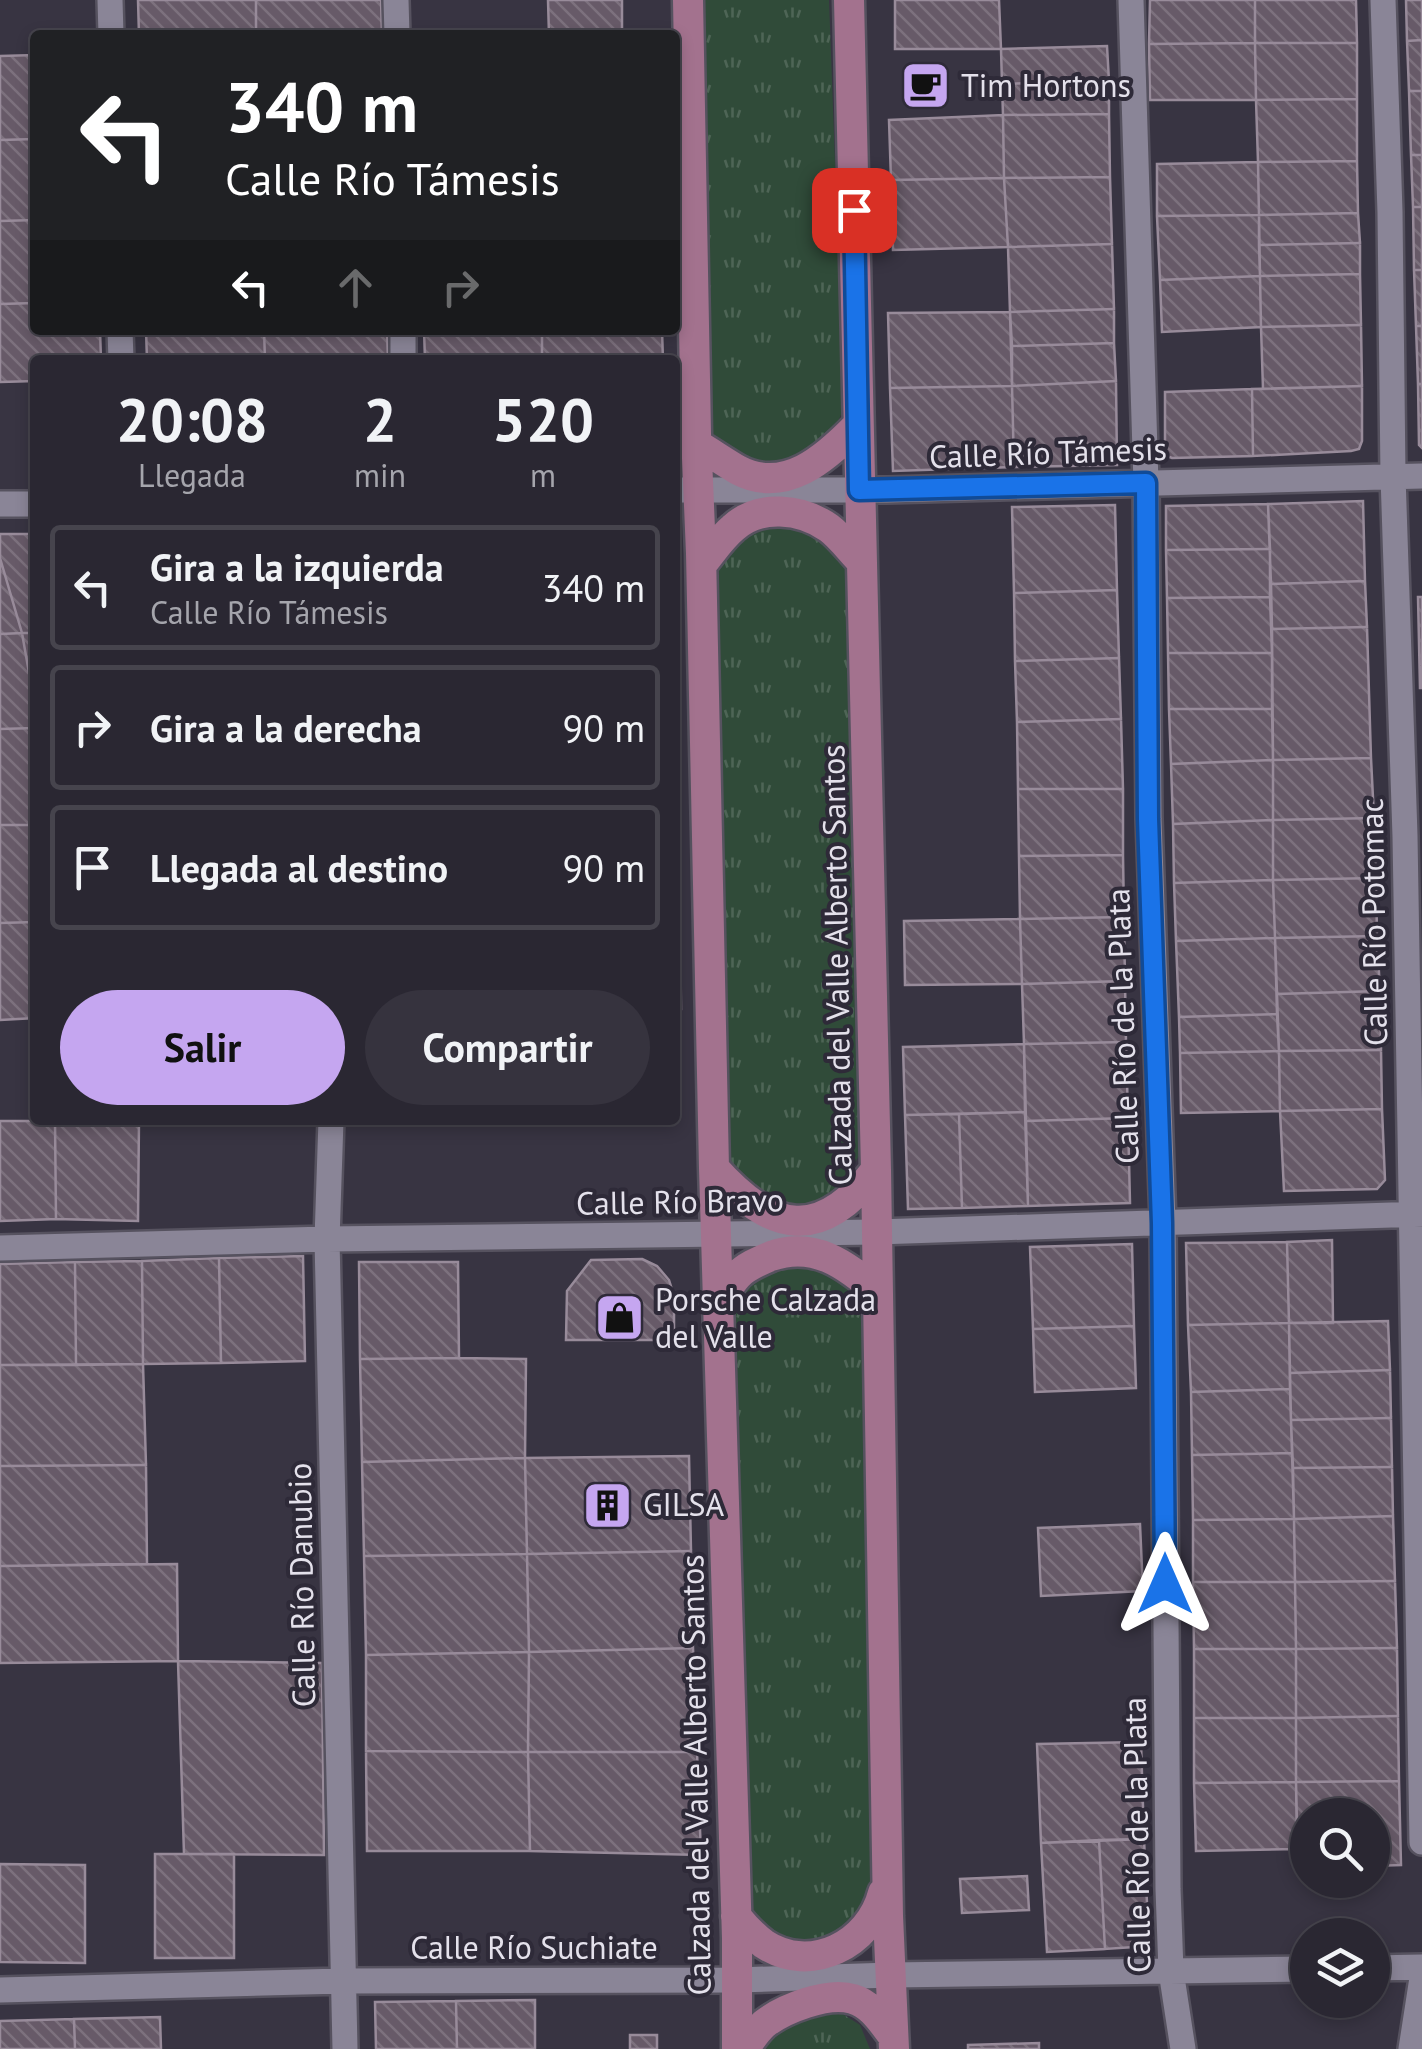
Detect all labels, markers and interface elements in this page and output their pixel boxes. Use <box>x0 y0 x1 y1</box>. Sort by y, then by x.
cafe icon: Tim Hortons <box>900 60 952 112</box>
text: 340 m <box>225 61 418 151</box>
place label: Tim Hortons <box>961 64 1131 106</box>
icon: left <box>60 70 190 200</box>
text: Calle Río Támesis <box>225 149 560 207</box>
pin <box>812 168 897 253</box>
icon: arrive <box>827 183 882 238</box>
icon: left <box>223 260 278 315</box>
icon: ahead <box>328 260 383 315</box>
icon: right <box>433 260 488 315</box>
text: 20:08 <box>116 380 268 458</box>
text: 2 <box>363 380 397 458</box>
text: 520 <box>492 380 594 458</box>
street label: Calle Río Támesis <box>928 427 1168 477</box>
text: Llegada <box>138 454 246 496</box>
text: min <box>354 454 406 496</box>
text: m <box>530 454 556 496</box>
text: Gira a la izquierda <box>150 542 444 591</box>
icon: left <box>65 560 120 615</box>
text: 340 m <box>542 563 645 612</box>
text: Calle Río Támesis <box>150 591 388 633</box>
icon: right <box>65 700 120 755</box>
text: Gira a la derecha <box>150 703 422 752</box>
text: 90 m <box>563 703 645 752</box>
street label: Calzada del Valle Alberto Santos <box>811 744 861 1186</box>
street label: Calle Río Potomac <box>1350 798 1396 1046</box>
icon: arrive <box>65 840 120 895</box>
text: Llegada al destino <box>150 843 448 892</box>
text: 90 m <box>563 843 645 892</box>
street label: Calle Río de la Plata <box>1096 888 1148 1165</box>
button: Salir <box>60 990 345 1105</box>
button: Compartir <box>365 990 650 1105</box>
street label: Calle Río Bravo <box>576 1178 784 1224</box>
place label: Porsche Calzada del Valle <box>655 1278 876 1357</box>
shop icon: Porsche Calzada del Valle <box>594 1292 646 1344</box>
street label: Calle Río Danubio <box>278 1462 324 1708</box>
building icon: GILSA <box>582 1479 634 1531</box>
place label: GILSA <box>643 1483 724 1525</box>
position arrow <box>1113 1532 1217 1636</box>
street label: Calzada del Valle Alberto Santos <box>670 1554 720 1996</box>
street label: Calle Río de la Plata <box>1113 1697 1159 1973</box>
map controls <box>1290 1798 1390 2018</box>
button: search <box>1290 1798 1390 1898</box>
button: layers <box>1290 1918 1390 2018</box>
street label: Calle Río Suchiate <box>410 1926 658 1968</box>

